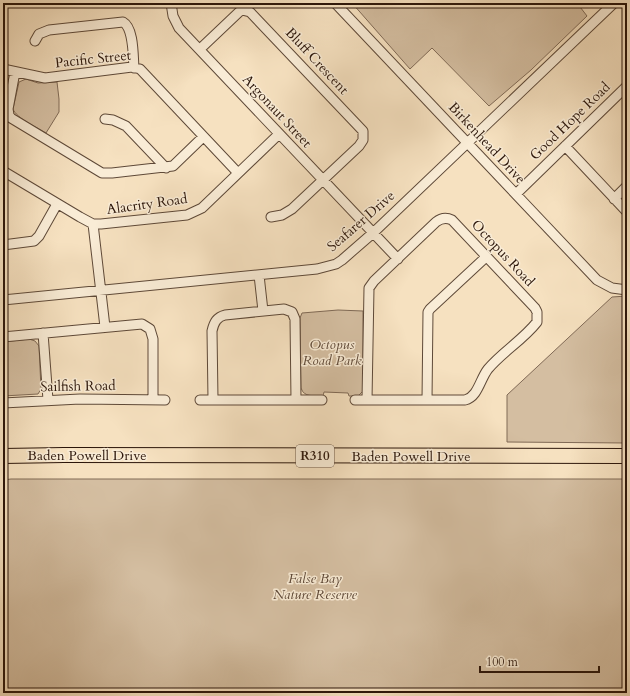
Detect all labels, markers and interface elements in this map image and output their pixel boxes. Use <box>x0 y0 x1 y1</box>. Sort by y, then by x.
street label: Bluff Crescent <box>281 23 353 99</box>
street label: Pacific Street <box>54 46 133 72</box>
street label: Argonaut Street <box>238 70 316 152</box>
street label: Good Hope Road <box>526 77 615 164</box>
street label: Birkenhead Drive <box>444 98 530 188</box>
street label: Seafarer Drive <box>323 186 399 256</box>
street label: Alacrity Road <box>105 189 189 219</box>
street label: Octopus Road <box>467 216 539 291</box>
park label: Octopus Road Park <box>302 335 362 370</box>
street label: Sailfish Road <box>40 376 116 396</box>
road number: R310 <box>296 445 334 467</box>
street label: Baden Powell Drive <box>27 446 147 465</box>
street label: Baden Powell Drive <box>351 447 471 466</box>
park label: False Bay Nature Reserve <box>273 569 358 604</box>
scale bar <box>480 648 599 674</box>
text: 100 m <box>486 654 519 670</box>

